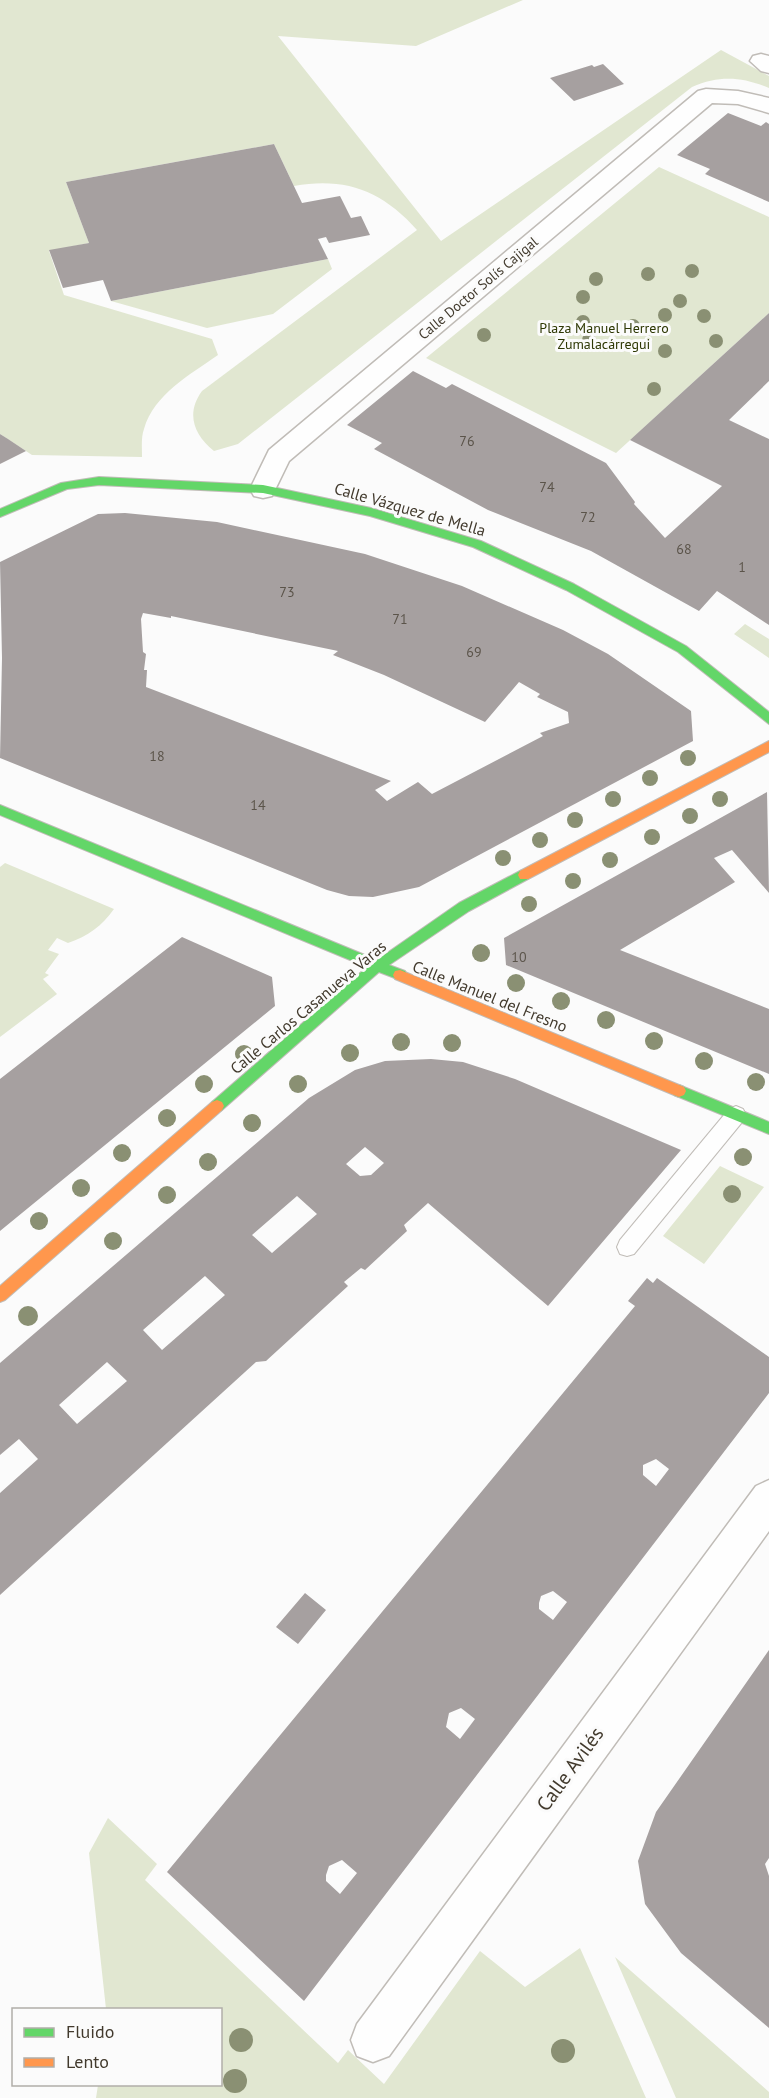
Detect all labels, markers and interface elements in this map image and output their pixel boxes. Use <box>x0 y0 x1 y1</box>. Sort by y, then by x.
street label: Calle Doctor Solís Cajigal <box>415 233 541 343</box>
park label: Plaza Manuel Herrero Zumalacárregui <box>539 319 669 353</box>
house number: 76 <box>459 432 475 450</box>
street label: Calle Vázquez de Mella <box>332 478 488 540</box>
house number: 74 <box>539 478 555 496</box>
house number: 72 <box>580 508 596 526</box>
house number: 68 <box>676 540 692 558</box>
house number: 1 <box>738 558 746 576</box>
house number: 73 <box>279 583 295 601</box>
house number: 71 <box>392 610 408 628</box>
house number: 69 <box>466 643 482 661</box>
house number: 18 <box>149 747 165 765</box>
house number: 14 <box>250 796 266 814</box>
street label: Calle Carlos Casanueva Varas <box>226 936 390 1078</box>
house number: 10 <box>511 948 527 966</box>
street label: Calle Manuel del Fresno <box>410 956 570 1036</box>
street label: Calle Avilés <box>531 1722 609 1816</box>
legend <box>12 2008 222 2086</box>
text: Fluido <box>66 2020 114 2043</box>
text: Lento <box>66 2050 109 2073</box>

